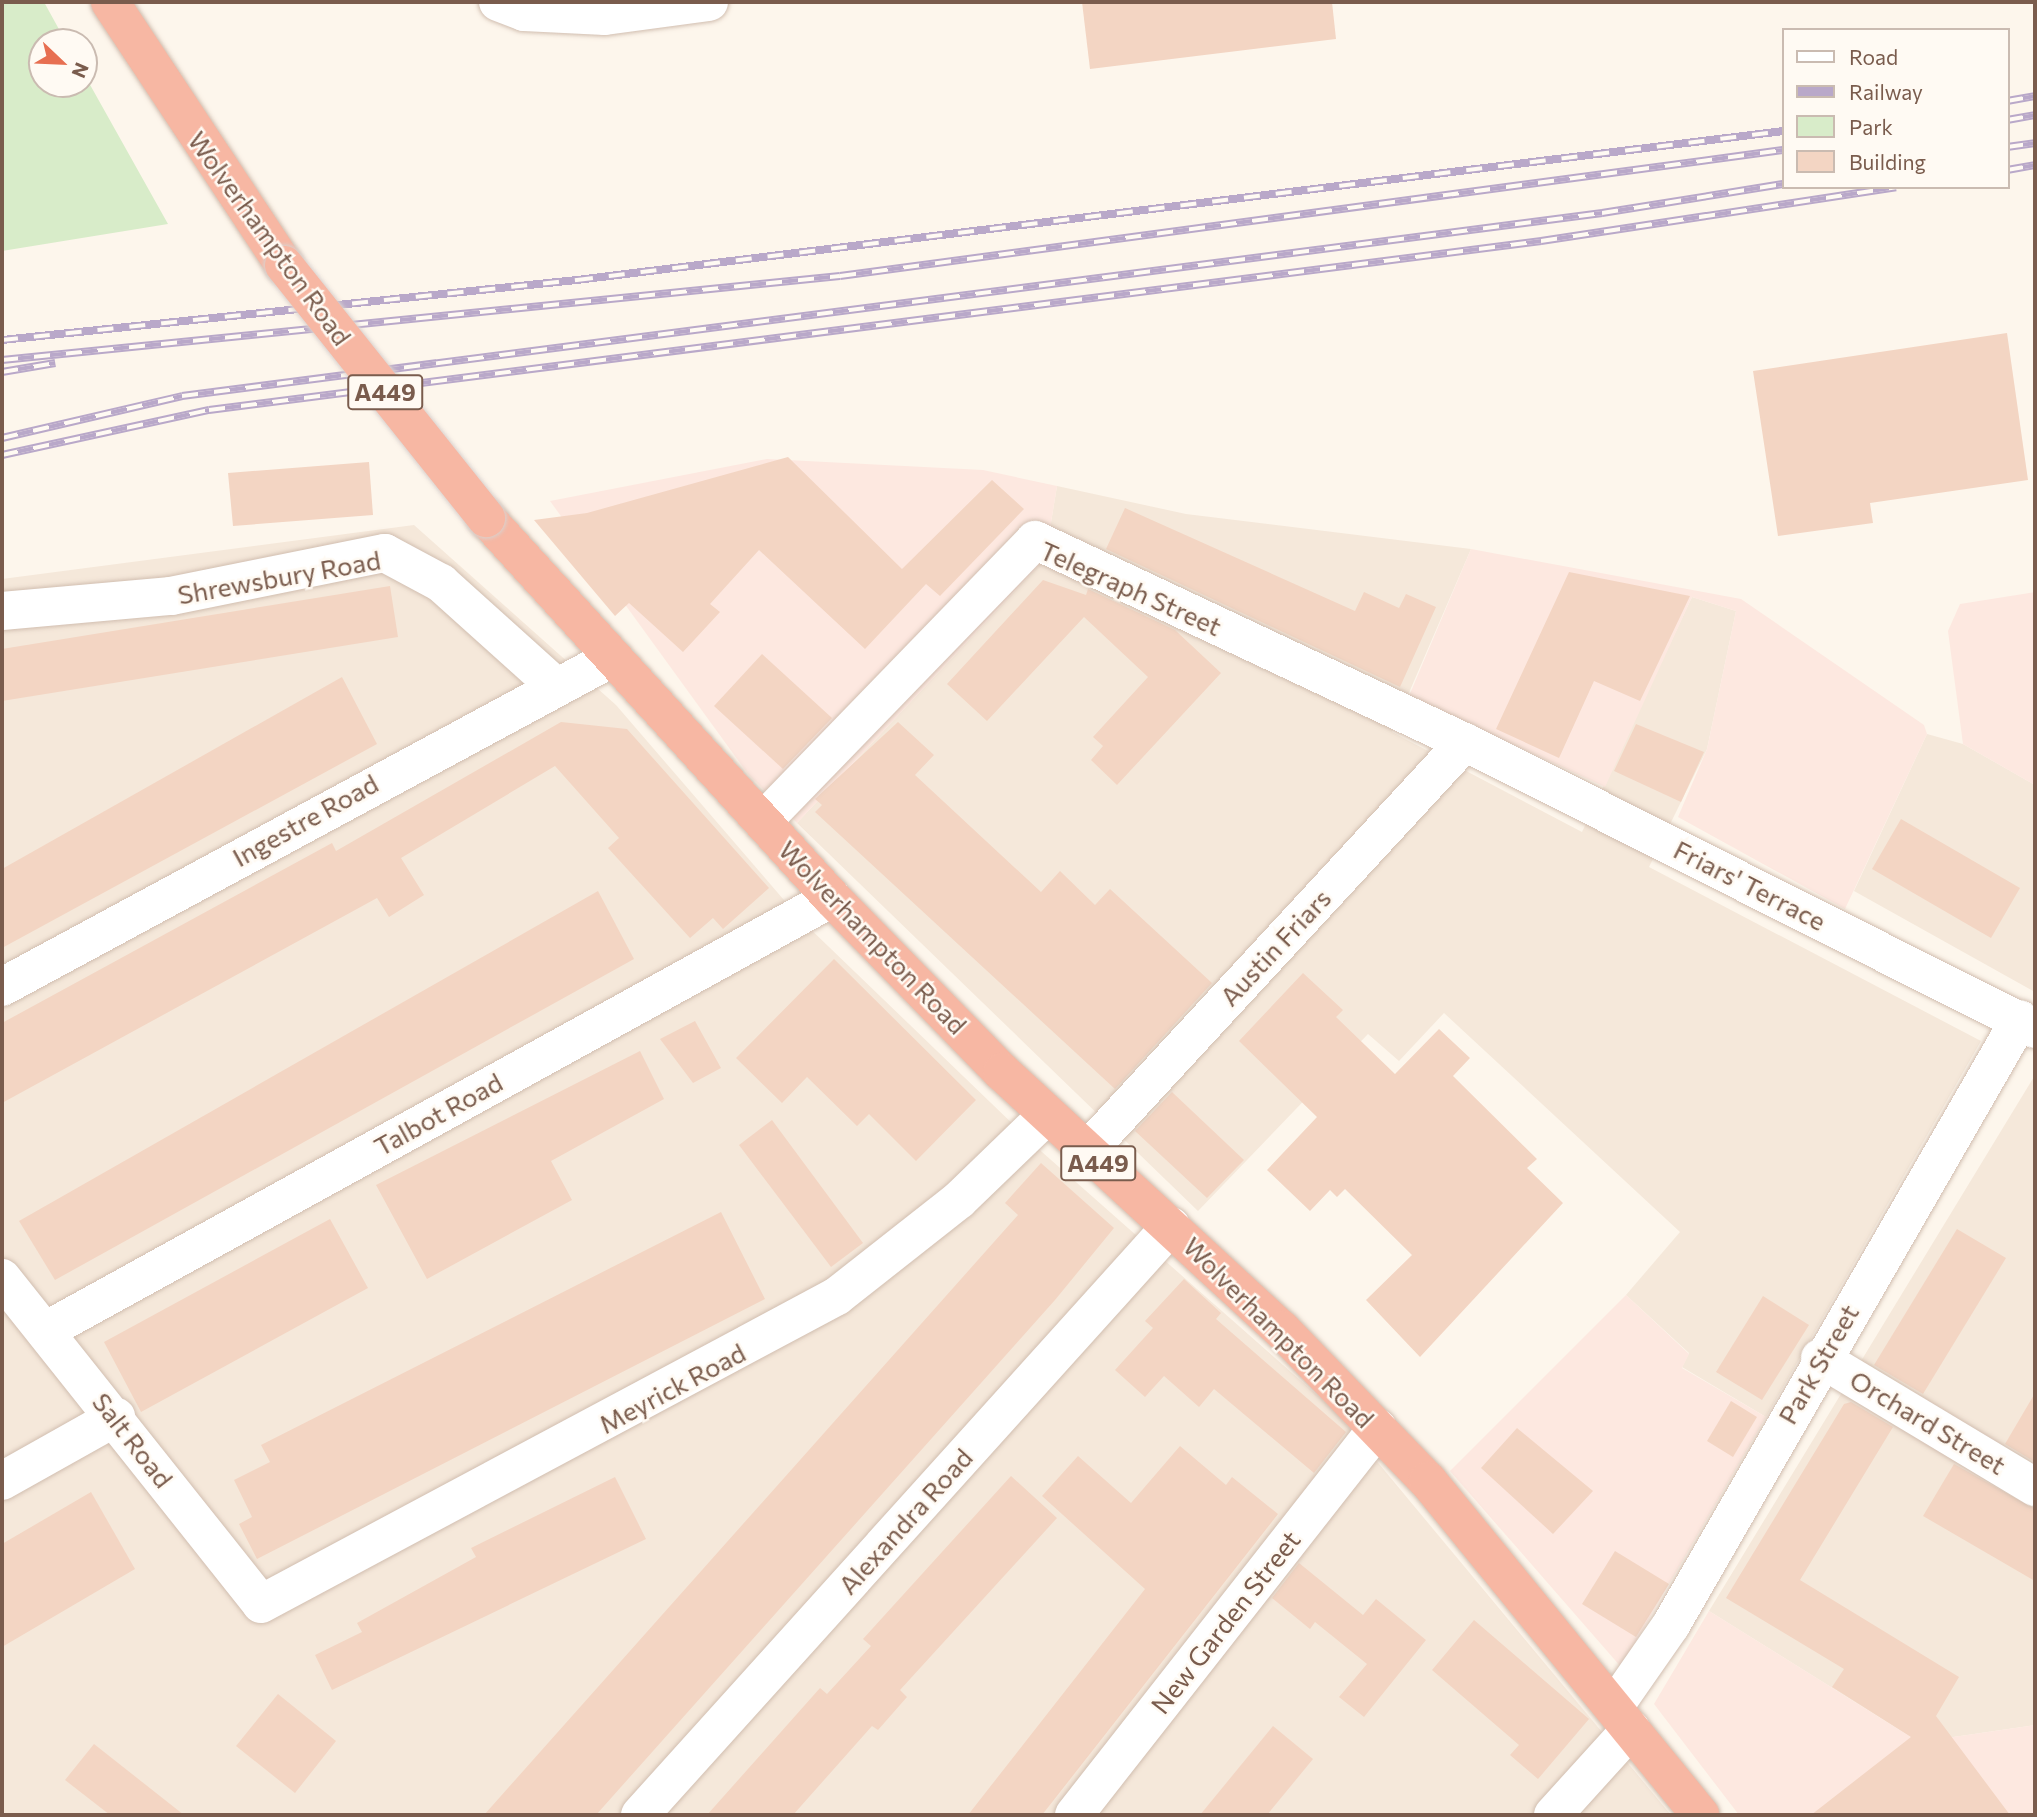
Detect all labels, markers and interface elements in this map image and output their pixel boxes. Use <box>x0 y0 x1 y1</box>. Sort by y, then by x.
north arrow <box>28 28 98 98</box>
legend <box>1782 28 2009 189</box>
text: Road <box>1849 44 1898 69</box>
text: N <box>68 60 94 82</box>
text: Railway <box>1849 79 1923 104</box>
text: Park <box>1849 114 1893 139</box>
street label: Wolverhampton Road <box>182 125 358 351</box>
text: Building <box>1849 149 1926 174</box>
road number: A449 <box>346 372 424 412</box>
street label: Telegraph Street <box>1035 534 1227 642</box>
street label: Shrewsbury Road <box>175 544 383 610</box>
street label: Ingestre Road <box>227 767 383 873</box>
street label: Friars' Terrace <box>1669 833 1831 937</box>
street label: Wolverhampton Road <box>773 834 973 1040</box>
street label: Austin Friars <box>1213 882 1337 1012</box>
street label: Talbot Road <box>368 1066 508 1162</box>
road number: A449 <box>1060 1142 1136 1184</box>
street label: Wolverhampton Road <box>1177 1230 1381 1434</box>
street label: Park Street <box>1771 1299 1865 1429</box>
street label: Meyrick Road <box>593 1336 751 1440</box>
street label: Orchard Street <box>1845 1363 2011 1481</box>
street label: Salt Road <box>86 1386 180 1494</box>
street label: Alexandra Road <box>832 1442 978 1600</box>
street label: New Garden Street <box>1144 1524 1306 1720</box>

